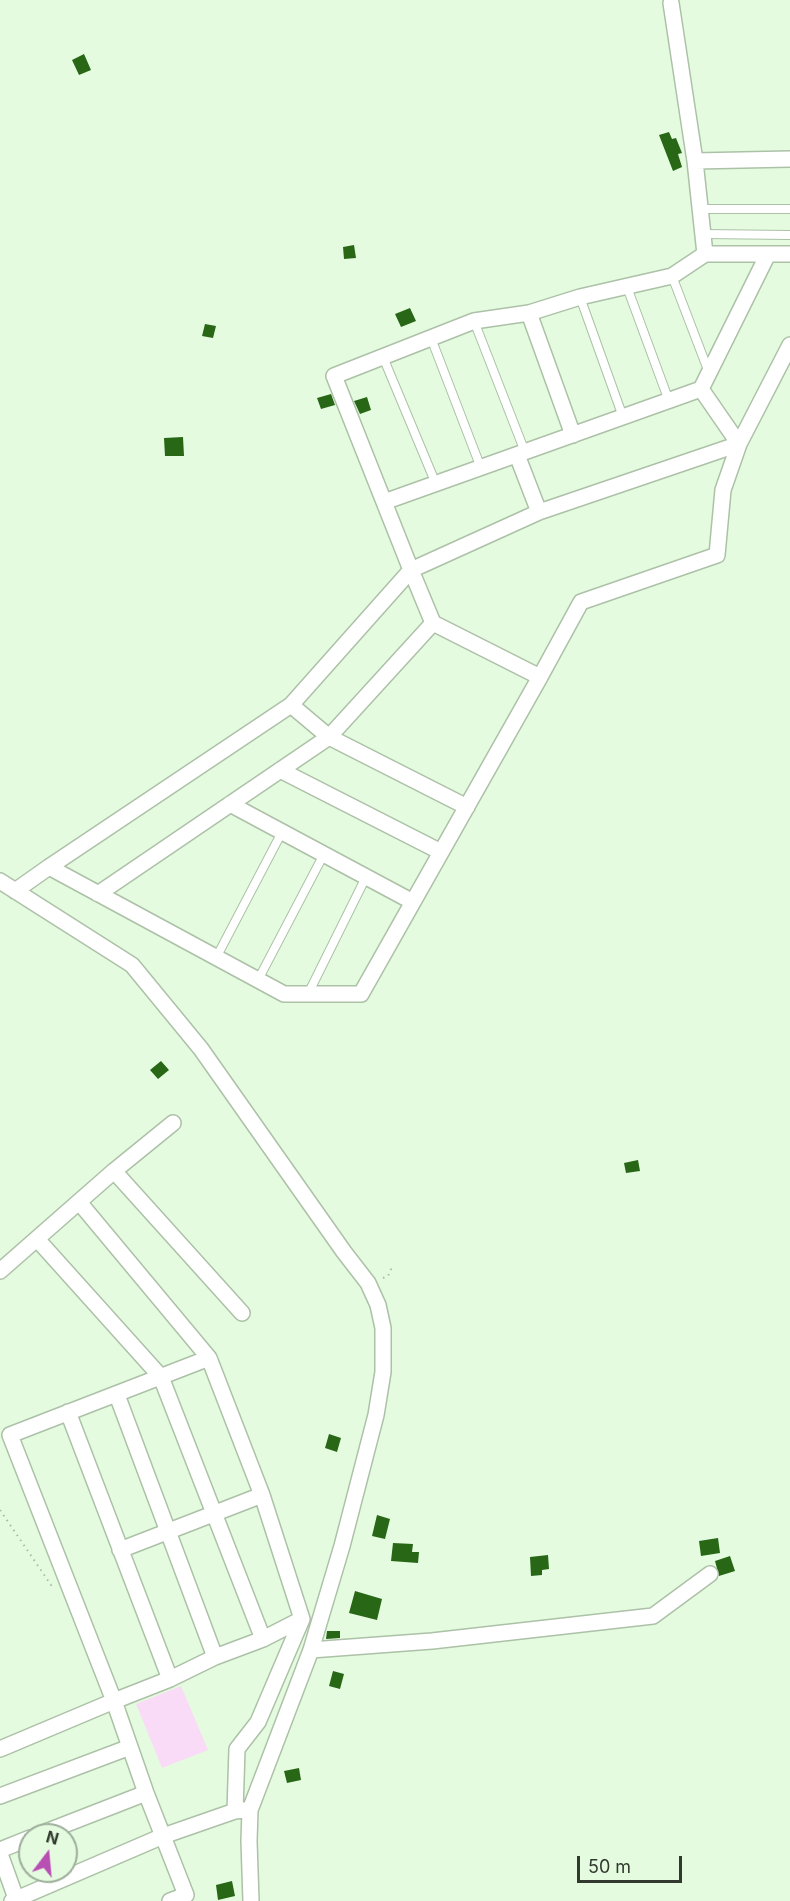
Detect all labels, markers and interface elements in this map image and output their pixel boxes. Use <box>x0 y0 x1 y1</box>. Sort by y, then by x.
north arrow <box>18 1823 78 1883</box>
text: N <box>44 1826 61 1849</box>
scale bar <box>580 1844 685 1882</box>
text: 50 m <box>588 1856 631 1877</box>

